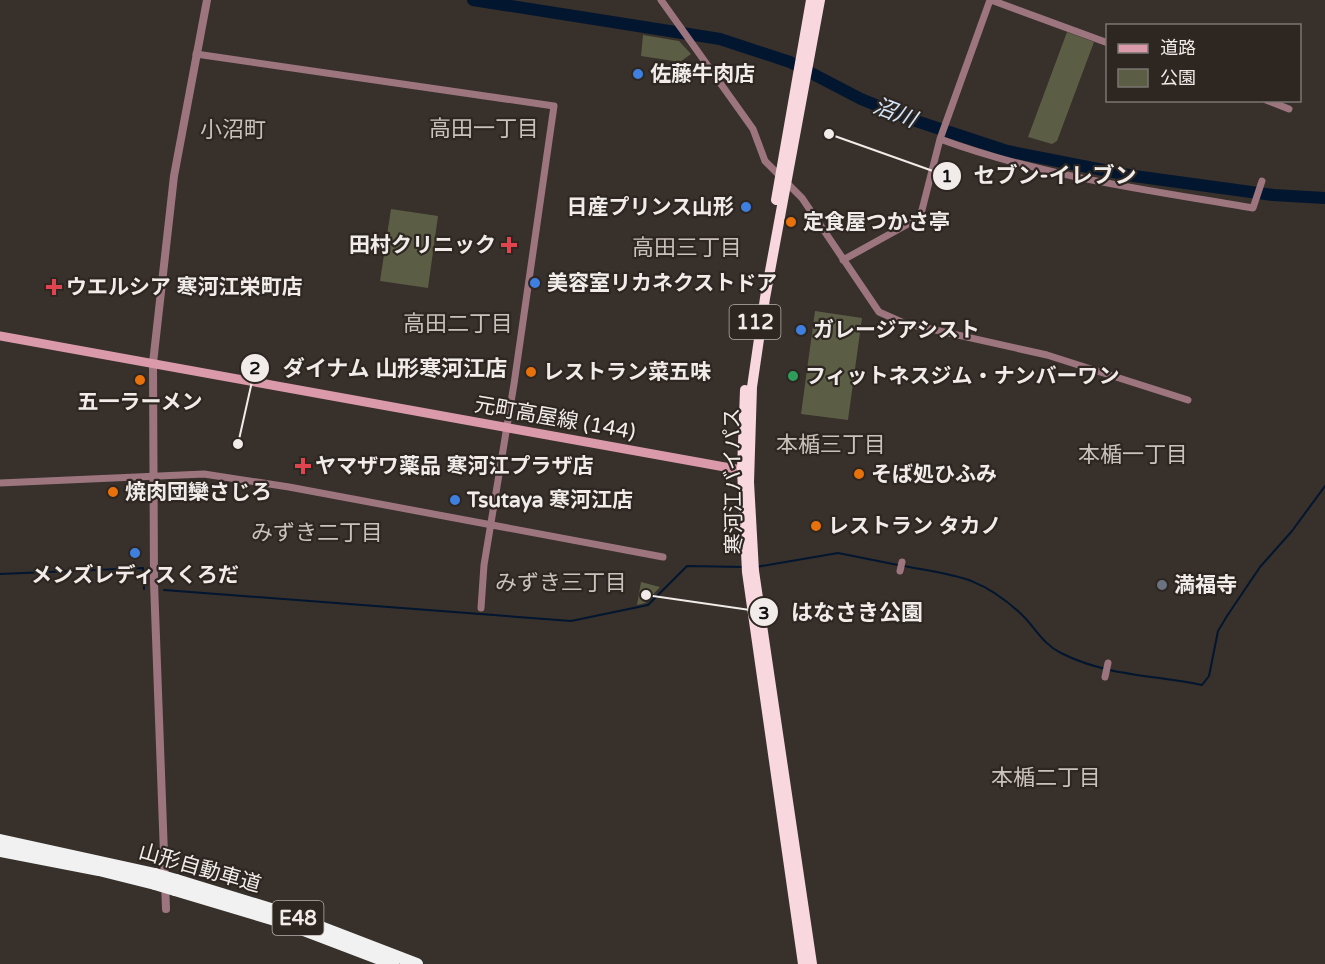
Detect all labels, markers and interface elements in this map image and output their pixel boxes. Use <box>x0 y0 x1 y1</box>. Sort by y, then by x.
legend <box>1106 24 1301 102</box>
text: 道路 <box>1160 37 1196 59</box>
place label: 佐藤牛肉店 <box>650 62 755 87</box>
marker: 佐藤牛肉店 <box>631 67 645 81</box>
text: 公園 <box>1160 67 1196 89</box>
water label: 沼川 <box>869 93 922 134</box>
district label: 高田一丁目 <box>429 116 539 142</box>
district label: 小沼町 <box>200 117 266 143</box>
callout: セブン-イレブン <box>932 156 1149 196</box>
text: セブン-イレブン <box>974 163 1136 189</box>
text: 1 <box>941 165 953 187</box>
place label: 日産プリンス山形 <box>566 195 734 220</box>
marker: 日産プリンス山形 <box>739 200 753 214</box>
place label: 定食屋つかさ亭 <box>803 210 950 235</box>
marker: 定食屋つかさ亭 <box>784 215 798 229</box>
place label: 田村クリニック <box>349 233 496 258</box>
district label: 高田三丁目 <box>632 235 742 261</box>
marker: 田村クリニック <box>500 236 518 254</box>
place label: 美容室リカネクストドア <box>547 271 777 296</box>
place label: ウエルシア 寒河江栄町店 <box>66 275 302 300</box>
marker: 美容室リカネクストドア <box>528 276 542 290</box>
marker: ウエルシア 寒河江栄町店 <box>47 280 61 294</box>
road number: 112 <box>730 305 780 339</box>
district label: 高田二丁目 <box>403 311 513 337</box>
place label: ガレージアシスト <box>813 318 980 343</box>
marker: ガレージアシスト <box>794 323 808 337</box>
callout: ダイナム 山形寒河江店 <box>240 348 520 388</box>
text: ダイナム 山形寒河江店 <box>283 356 507 382</box>
text: 2 <box>249 357 261 379</box>
place label: レストラン菜五味 <box>543 360 711 385</box>
place label: フィットネスジム・ナンバーワン <box>805 364 1120 389</box>
marker: レストラン菜五味 <box>524 365 538 379</box>
marker: フィットネスジム・ナンバーワン <box>786 369 800 383</box>
marker: 五一ラーメン <box>133 373 147 387</box>
place label: 五一ラーメン <box>77 390 203 415</box>
street label: 元町高屋線 (144) <box>472 392 637 445</box>
street label: 寒河江バイパス <box>720 407 747 554</box>
district label: 本楯三丁目 <box>776 432 886 458</box>
district label: 本楯一丁目 <box>1078 442 1188 468</box>
place label: ヤマザワ薬品 寒河江プラザ店 <box>315 454 593 479</box>
marker: ヤマザワ薬品 寒河江プラザ店 <box>296 459 310 473</box>
place label: そば処ひふみ <box>871 462 997 487</box>
marker: そば処ひふみ <box>852 467 866 481</box>
place label: 焼肉団欒さじろ <box>125 480 272 505</box>
marker: 焼肉団欒さじろ <box>106 485 120 499</box>
place label: Tsutaya 寒河江店 <box>466 488 633 513</box>
marker: Tsutaya 寒河江店 <box>448 493 462 507</box>
place label: レストラン タカノ <box>828 514 1001 539</box>
marker: レストラン タカノ <box>809 519 823 533</box>
district label: みずき二丁目 <box>251 520 383 546</box>
marker: メンズレディスくろだ <box>128 546 142 560</box>
place label: メンズレディスくろだ <box>31 563 239 588</box>
district label: みずき三丁目 <box>495 570 627 596</box>
place label: 満福寺 <box>1174 573 1237 598</box>
marker: 満福寺 <box>1155 578 1169 592</box>
callout: はなさき公園 <box>749 592 935 632</box>
text: はなさき公園 <box>791 600 923 626</box>
text: 3 <box>758 602 770 624</box>
district label: 本楯二丁目 <box>991 765 1101 791</box>
street label: 山形自動車道 <box>136 839 264 898</box>
road number: E48 <box>272 901 324 935</box>

